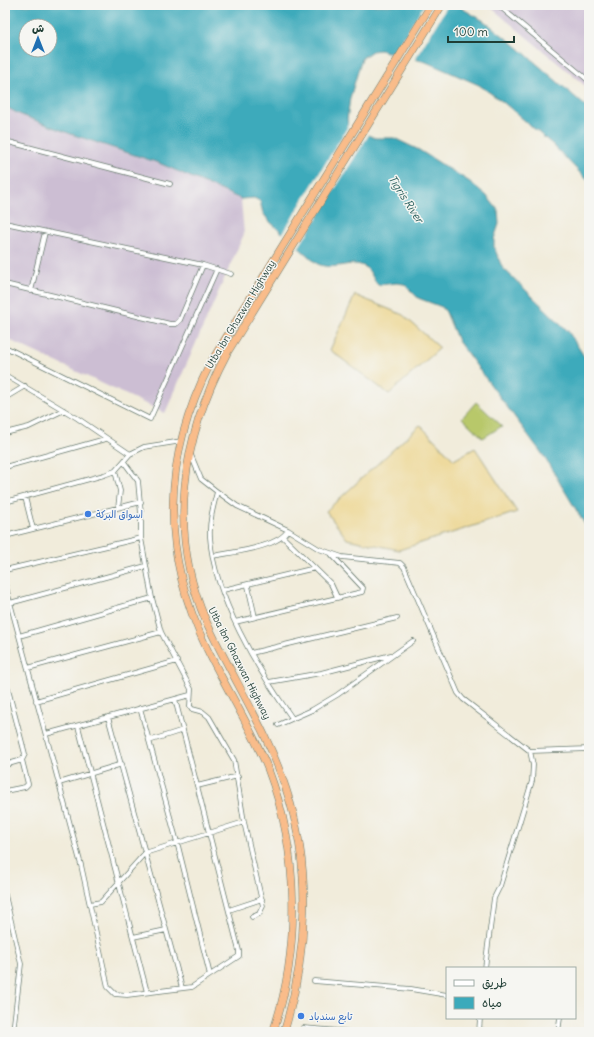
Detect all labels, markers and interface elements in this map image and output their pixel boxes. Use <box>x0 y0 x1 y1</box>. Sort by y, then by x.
north arrow <box>18 18 58 58</box>
scale bar <box>448 18 514 44</box>
text: ش <box>32 21 44 35</box>
text: 100 m <box>454 24 488 39</box>
water label: Tigris River <box>385 172 427 227</box>
street label: Utba ibn Ghazwan Highway <box>203 257 278 371</box>
place label: اسواق البركة <box>96 508 143 521</box>
marker: اسواق البركة <box>83 509 93 519</box>
street label: Utba ibn Ghazwan Highway <box>205 605 274 722</box>
legend <box>446 967 576 1019</box>
text: طريق <box>482 975 507 990</box>
text: مياه <box>482 995 502 1010</box>
place label: تابع سندباد <box>309 1010 353 1025</box>
marker: تابع سندباد <box>296 1011 306 1021</box>

